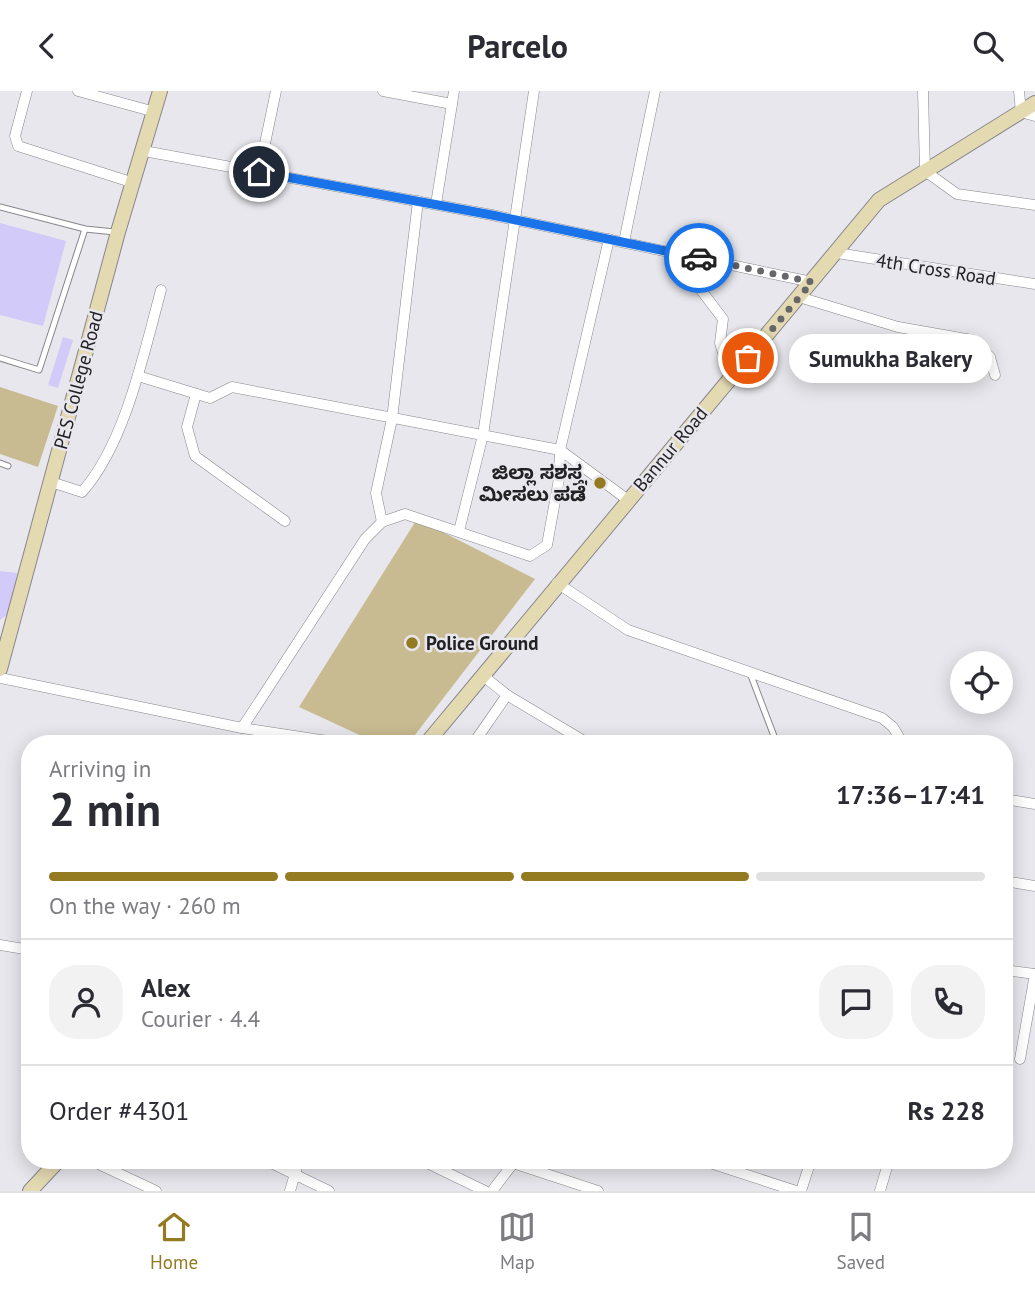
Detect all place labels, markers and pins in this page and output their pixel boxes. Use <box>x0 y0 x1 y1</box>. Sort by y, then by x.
pin <box>229 142 289 202</box>
pin <box>718 328 778 388</box>
callout: Sumukha Bakery <box>790 334 993 383</box>
place label: ಜಿಲ್ಲಾ ಸಶಸ್ತ್ರ ಮೀಸಲು ಪಡೆ <box>479 460 588 506</box>
marker: ಜಿಲ್ಲಾ ಸಶಸ್ತ್ರ ಮೀಸಲು ಪಡೆ <box>592 475 608 491</box>
place label: Police Ground <box>426 631 538 655</box>
marker: Police Ground <box>404 635 420 651</box>

